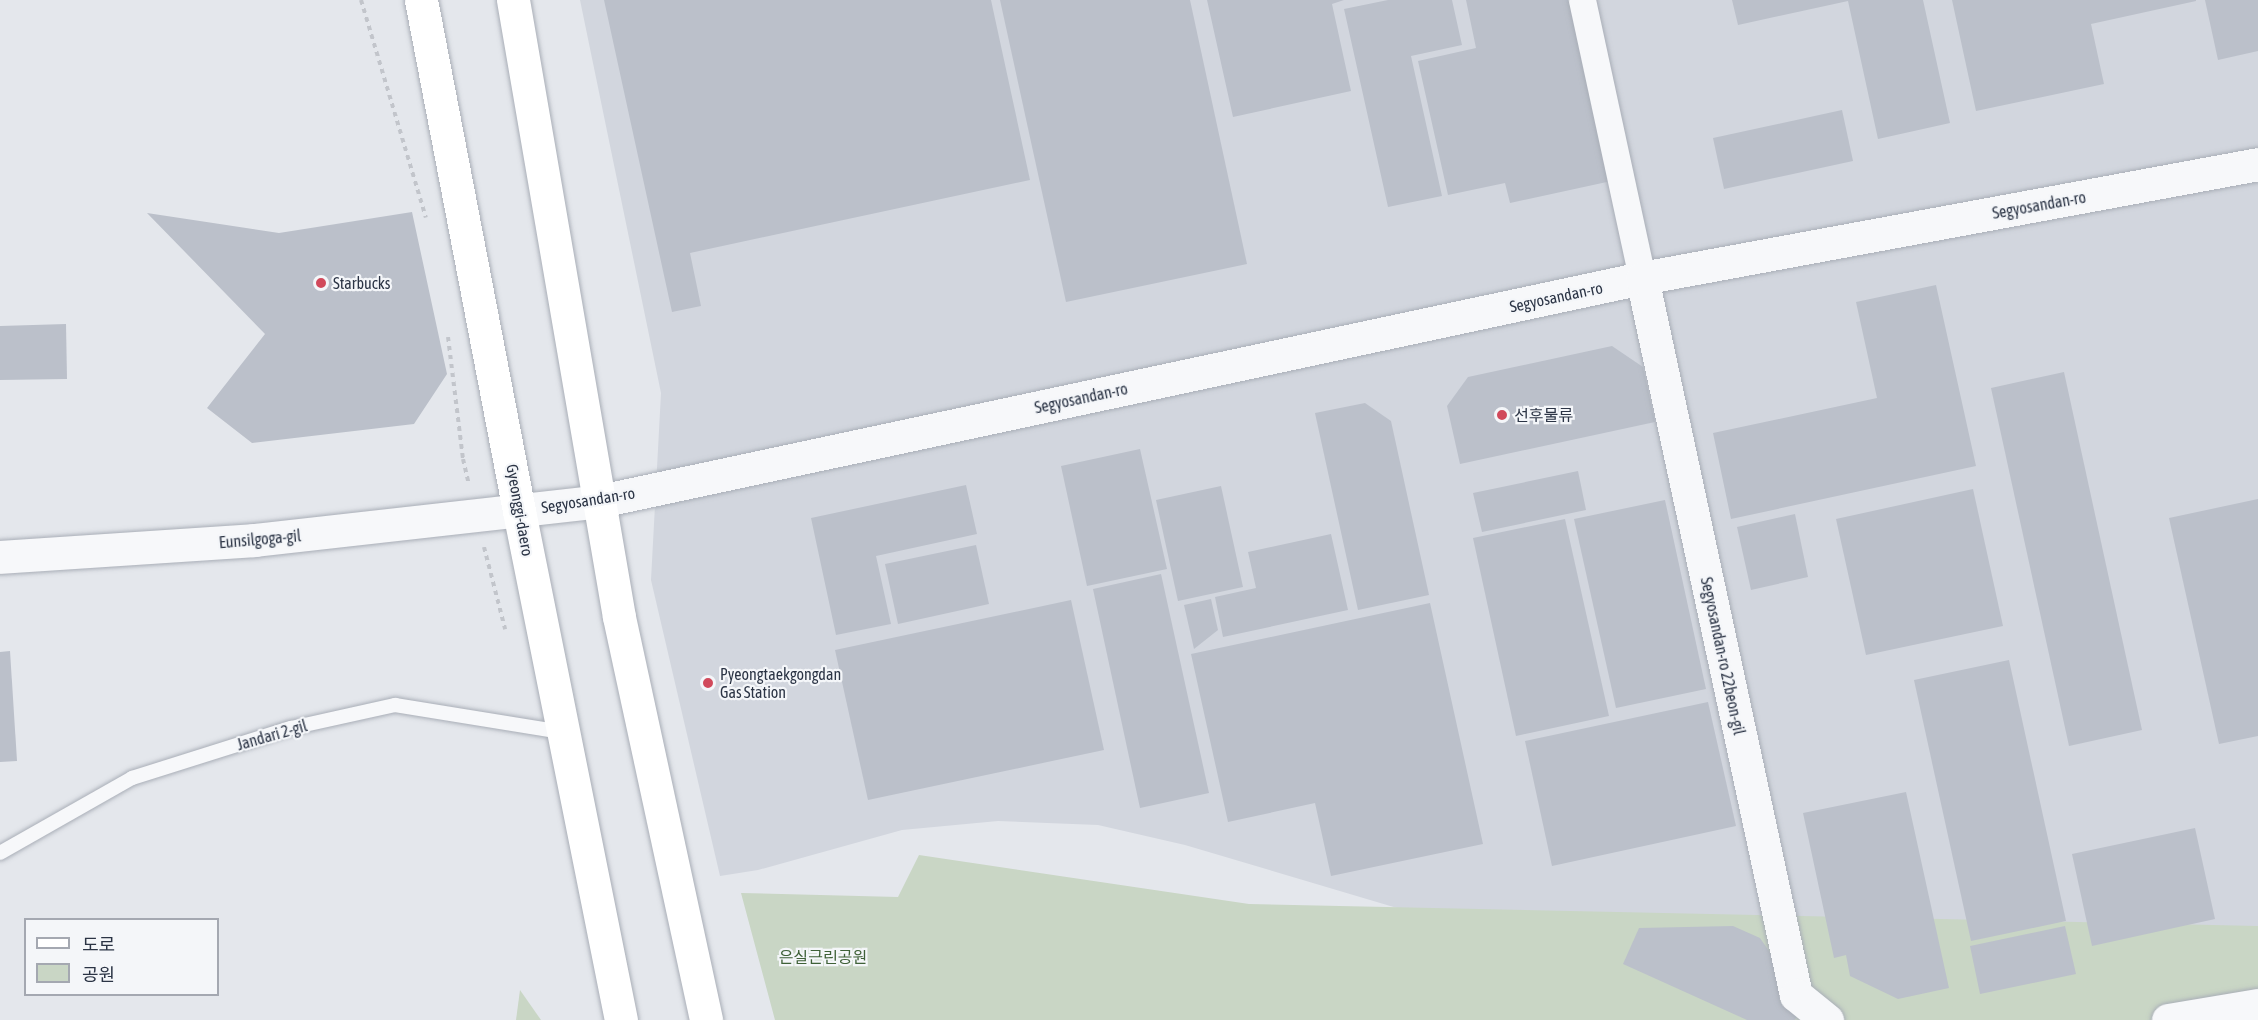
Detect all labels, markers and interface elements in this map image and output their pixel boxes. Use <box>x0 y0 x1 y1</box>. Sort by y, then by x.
street label: Segyosandan-ro <box>1991 187 2087 223</box>
place label: Starbucks <box>333 273 390 293</box>
marker: Starbucks <box>314 276 328 290</box>
street label: Segyosandan-ro <box>1508 278 1604 316</box>
street label: Segyosandan-ro <box>1033 379 1129 417</box>
place label: 선후물류 <box>1514 405 1573 425</box>
marker: 선후물류 <box>1495 408 1509 422</box>
street label: Gyeonggi-daero <box>502 463 538 557</box>
street label: Segyosandan-ro <box>540 483 636 517</box>
street label: Eunsilgoga-gil <box>218 526 302 552</box>
street label: Segyosandan-ro 22beon-gil <box>1697 575 1749 737</box>
place label: Pyeongtaekgongdan Gas Station <box>720 664 841 702</box>
marker: Pyeongtaekgongdan Gas Station <box>701 676 715 690</box>
street label: Jandari 2-gil <box>235 716 309 754</box>
legend <box>24 918 219 996</box>
text: 도로 <box>82 934 115 955</box>
park label: 은실근린공원 <box>779 947 867 967</box>
text: 공원 <box>82 964 115 985</box>

